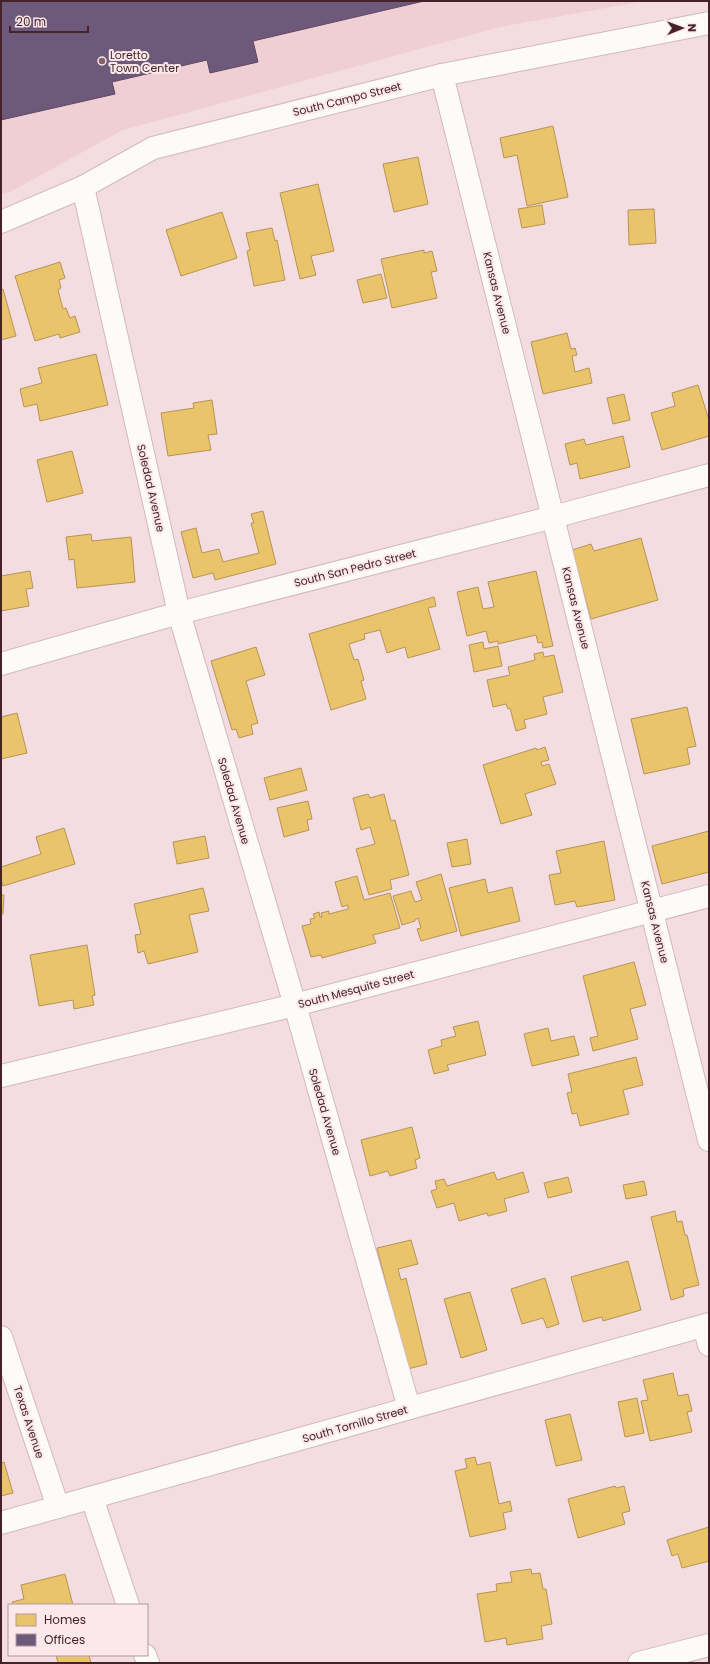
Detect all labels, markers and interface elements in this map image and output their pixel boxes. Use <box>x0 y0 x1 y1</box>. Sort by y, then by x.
scale bar <box>10 8 88 34</box>
north arrow <box>662 8 702 48</box>
text: 20 m <box>16 13 46 30</box>
text: N <box>684 24 700 32</box>
place label: Loretto Town Center <box>110 47 179 76</box>
marker: Loretto Town Center <box>97 56 107 66</box>
street label: South Campo Street <box>291 78 403 120</box>
street label: Kansas Avenue <box>479 250 515 336</box>
street label: Soledad Avenue <box>133 443 169 534</box>
street label: South San Pedro Street <box>292 545 418 591</box>
street label: Kansas Avenue <box>558 565 594 651</box>
street label: Soledad Avenue <box>214 756 254 846</box>
street label: Kansas Avenue <box>637 879 673 965</box>
street label: South Mesquite Street <box>296 966 416 1012</box>
street label: Soledad Avenue <box>305 1067 345 1157</box>
street label: Texas Avenue <box>10 1384 48 1461</box>
street label: South Tornillo Street <box>300 1401 410 1447</box>
legend <box>8 1604 148 1656</box>
text: Homes <box>44 1611 86 1628</box>
text: Offices <box>44 1631 85 1648</box>

